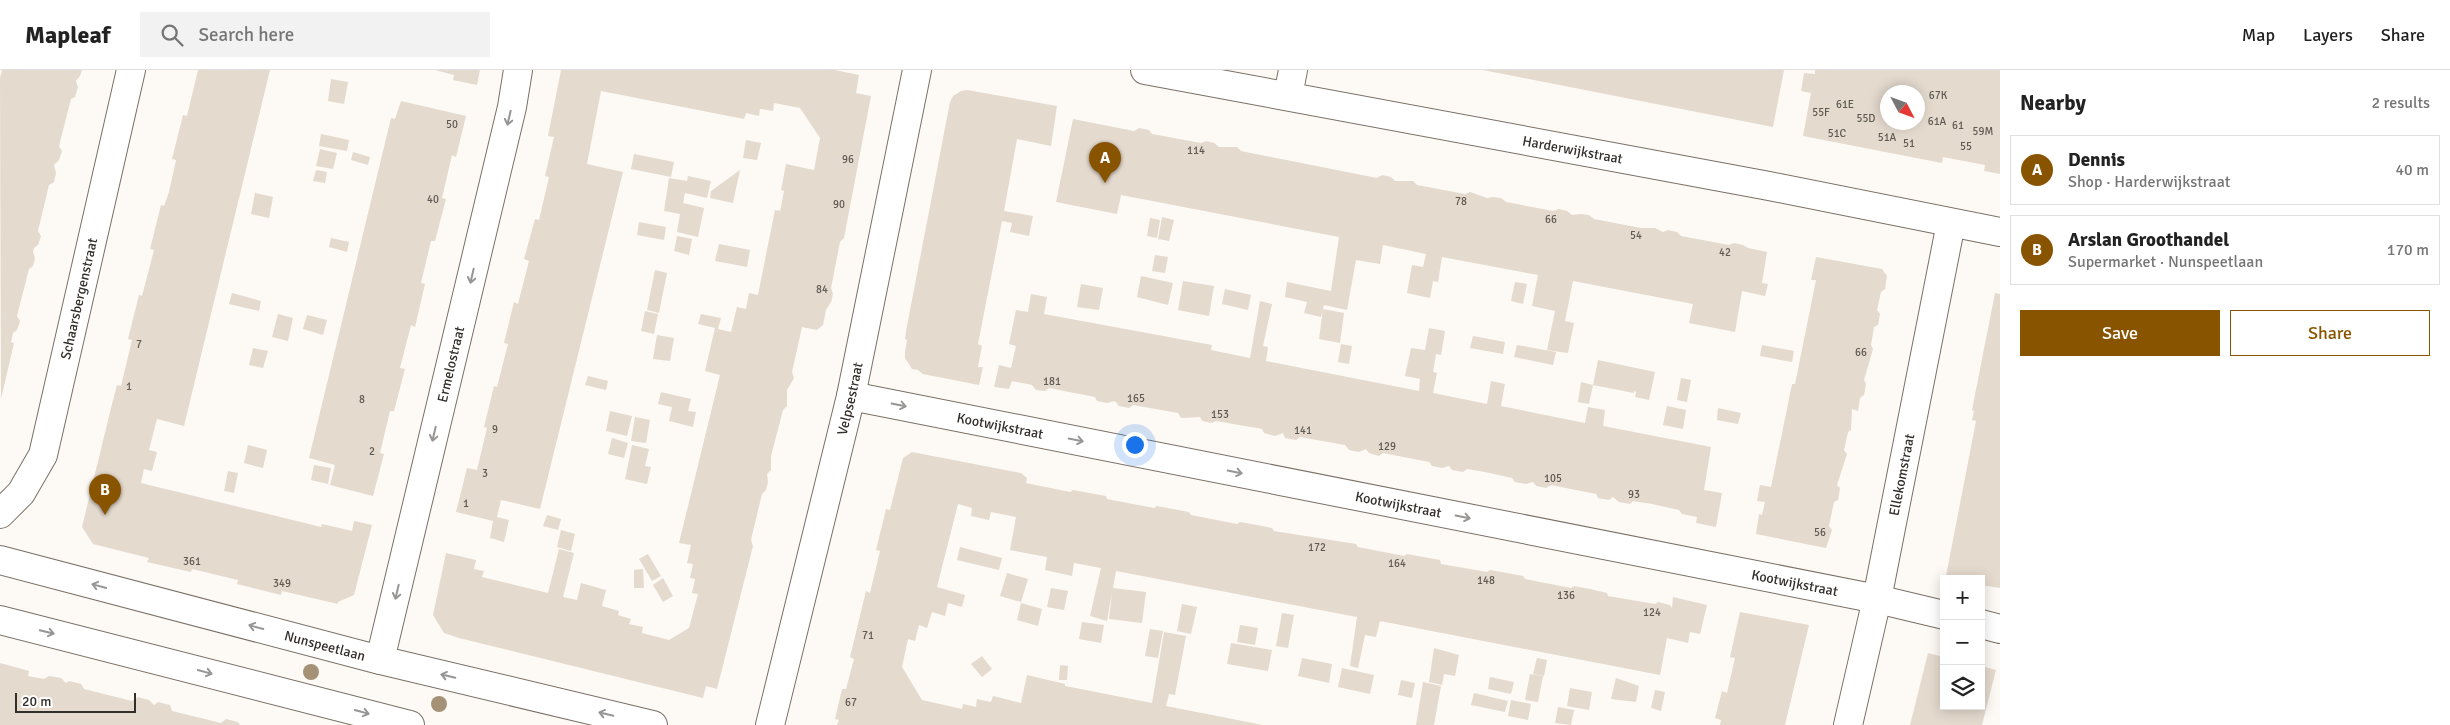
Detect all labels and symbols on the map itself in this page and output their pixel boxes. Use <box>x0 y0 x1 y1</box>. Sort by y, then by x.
north arrow <box>1880 85 1925 130</box>
house number: 67K <box>1929 89 1948 102</box>
house number: 61E <box>1836 98 1854 111</box>
house number: 55F <box>1812 106 1830 119</box>
one-way arrow <box>504 109 513 125</box>
house number: 55D <box>1856 112 1876 125</box>
house number: 61A <box>1928 115 1947 128</box>
house number: 50 <box>446 118 458 131</box>
house number: 61 <box>1952 119 1964 132</box>
house number: 59M <box>1973 125 1993 138</box>
house number: 51C <box>1828 127 1847 140</box>
house number: 51A <box>1878 131 1897 144</box>
street label: Harderwijkstraat <box>1521 132 1624 167</box>
house number: 51 <box>1903 137 1915 150</box>
house number: 55 <box>1960 140 1972 153</box>
pin: A <box>1089 142 1121 183</box>
house number: 114 <box>1187 144 1205 157</box>
house number: 96 <box>842 153 854 166</box>
house number: 40 <box>427 193 439 206</box>
house number: 78 <box>1455 195 1467 208</box>
house number: 90 <box>833 198 845 211</box>
house number: 66 <box>1545 213 1557 226</box>
house number: 54 <box>1630 229 1642 242</box>
street label: Schaarsbergenstraat <box>57 236 101 361</box>
house number: 42 <box>1719 246 1731 259</box>
one-way arrow <box>467 267 476 283</box>
house number: 84 <box>816 283 828 296</box>
street label: Ermelostraat <box>433 324 468 404</box>
house number: 7 <box>136 338 142 351</box>
house number: 66 <box>1855 346 1867 359</box>
street label: Velpsestraat <box>833 361 866 437</box>
house number: 181 <box>1043 375 1061 388</box>
house number: 1 <box>126 380 132 393</box>
house number: 165 <box>1127 392 1145 405</box>
house number: 8 <box>359 393 365 406</box>
one-way arrow <box>891 401 907 411</box>
house number: 153 <box>1211 408 1229 421</box>
street label: Kootwijkstraat <box>955 409 1045 442</box>
house number: 9 <box>492 423 498 436</box>
house number: 141 <box>1294 424 1312 437</box>
one-way arrow <box>429 426 438 442</box>
your location <box>1122 432 1148 458</box>
street label: Ellekomstraat <box>1885 432 1918 517</box>
one-way arrow <box>1067 436 1083 446</box>
house number: 129 <box>1378 440 1396 453</box>
house number: 2 <box>369 445 375 458</box>
house number: 3 <box>482 467 488 480</box>
one-way arrow <box>1227 468 1243 477</box>
house number: 105 <box>1544 472 1562 485</box>
pin: B <box>89 474 121 515</box>
street label: Kootwijkstraat <box>1354 487 1443 521</box>
house number: 93 <box>1628 488 1640 501</box>
house number: 1 <box>463 497 469 510</box>
one-way arrow <box>1455 513 1471 523</box>
house number: 56 <box>1814 526 1826 539</box>
house number: 172 <box>1308 541 1326 554</box>
house number: 361 <box>183 555 201 568</box>
house number: 164 <box>1388 557 1406 570</box>
street label: Kootwijkstraat <box>1750 566 1839 600</box>
house number: 148 <box>1477 574 1495 587</box>
house number: 349 <box>273 577 291 590</box>
one-way arrow <box>92 581 108 591</box>
one-way arrow <box>391 584 401 600</box>
house number: 136 <box>1557 589 1575 602</box>
house number: 124 <box>1643 606 1661 619</box>
one-way arrow <box>249 622 265 631</box>
street label: Nunspeetlaan <box>282 627 367 664</box>
one-way arrow <box>39 628 55 637</box>
house number: 71 <box>862 629 874 642</box>
one-way arrow <box>196 667 212 677</box>
one-way arrow <box>440 671 456 680</box>
scale bar <box>15 690 136 713</box>
house number: 67 <box>845 696 857 709</box>
one-way arrow <box>354 708 370 718</box>
one-way arrow <box>598 709 614 718</box>

